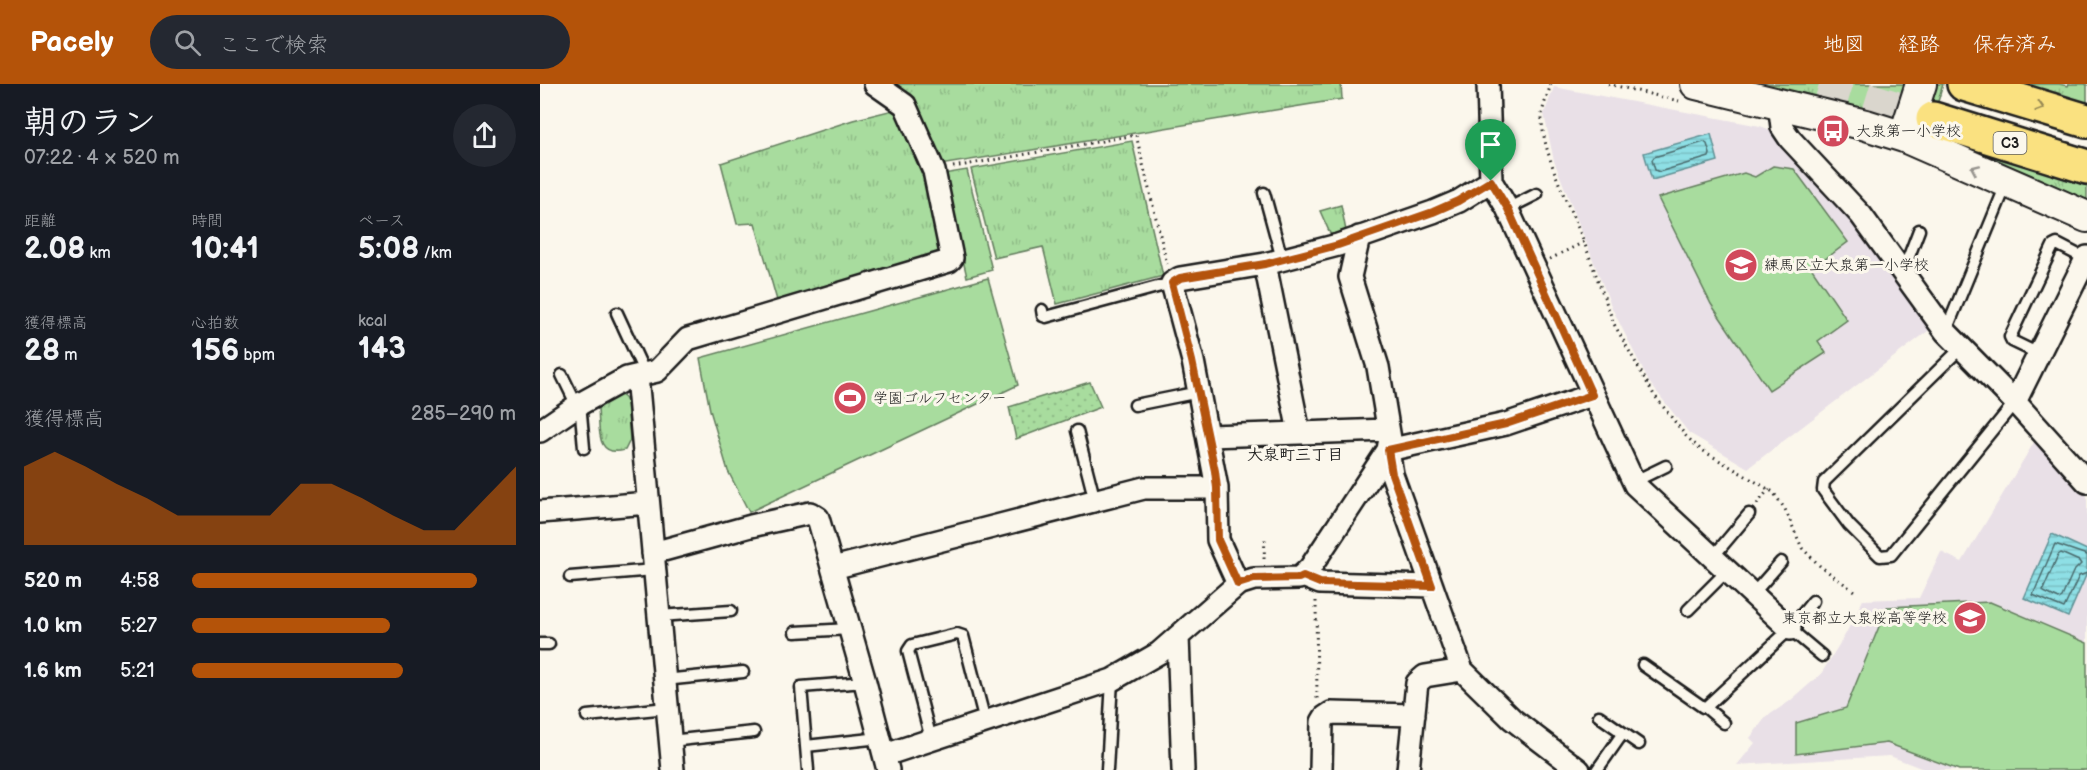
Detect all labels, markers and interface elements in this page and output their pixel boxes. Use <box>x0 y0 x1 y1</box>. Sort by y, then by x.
search box <box>150 15 570 69</box>
text: Pacely <box>30 26 114 59</box>
icon: search <box>171 26 204 59</box>
text: ここで検索 <box>219 32 329 59</box>
text: 地図 <box>1823 32 1865 57</box>
text: 経路 <box>1898 32 1940 57</box>
text: 保存済み <box>1973 32 2057 57</box>
one-way arrow <box>2034 100 2045 112</box>
text: 朝のラン <box>24 103 156 143</box>
button: share <box>453 104 516 167</box>
bus stop icon: 大泉第一小学校 <box>1815 113 1851 149</box>
pin <box>1465 119 1516 181</box>
place label: 大泉第一小学校 <box>1856 122 1961 141</box>
icon: arrive <box>1474 128 1507 161</box>
road number: C3 <box>1994 132 2026 154</box>
text: 07:22 · 4 × 520 m <box>24 146 180 170</box>
one-way arrow <box>1971 164 1982 176</box>
text: 距離 <box>24 212 56 231</box>
text: 時間 <box>191 212 223 231</box>
text: ペース <box>358 212 405 231</box>
text: 2.08 <box>24 231 85 267</box>
text: 10:41 <box>191 231 259 267</box>
text: 5:08 <box>358 231 419 267</box>
text: km <box>85 244 111 263</box>
text: /km <box>419 244 452 263</box>
school or university icon: 練馬区立大泉第一小学校 <box>1723 247 1759 283</box>
place label: 練馬区立大泉第一小学校 <box>1764 256 1929 275</box>
text: kcal <box>358 312 387 331</box>
text: 獲得標高 <box>24 314 88 333</box>
text: 心拍数 <box>191 314 239 333</box>
text: 143 <box>358 331 406 367</box>
text: 28 <box>24 333 60 369</box>
text: 156 <box>191 333 239 369</box>
text: m <box>60 346 78 365</box>
text: bpm <box>239 346 275 365</box>
sports icon: 学園ゴルフセンター <box>832 380 868 416</box>
place label: 学園ゴルフセンター <box>873 389 1007 408</box>
text: 285–290 m <box>411 402 516 426</box>
text: 獲得標高 <box>24 407 104 431</box>
district label: 大泉町三丁目 <box>1247 446 1343 465</box>
text: 520 m <box>24 569 82 593</box>
text: 4:58 <box>120 569 159 593</box>
school or university icon: 東京都立大泉桜高等学校 <box>1952 600 1988 636</box>
place label: 東京都立大泉桜高等学校 <box>1782 609 1947 628</box>
text: 1.0 km <box>24 614 82 638</box>
text: 5:27 <box>120 614 157 638</box>
text: 1.6 km <box>24 659 82 683</box>
text: 5:21 <box>120 659 155 683</box>

